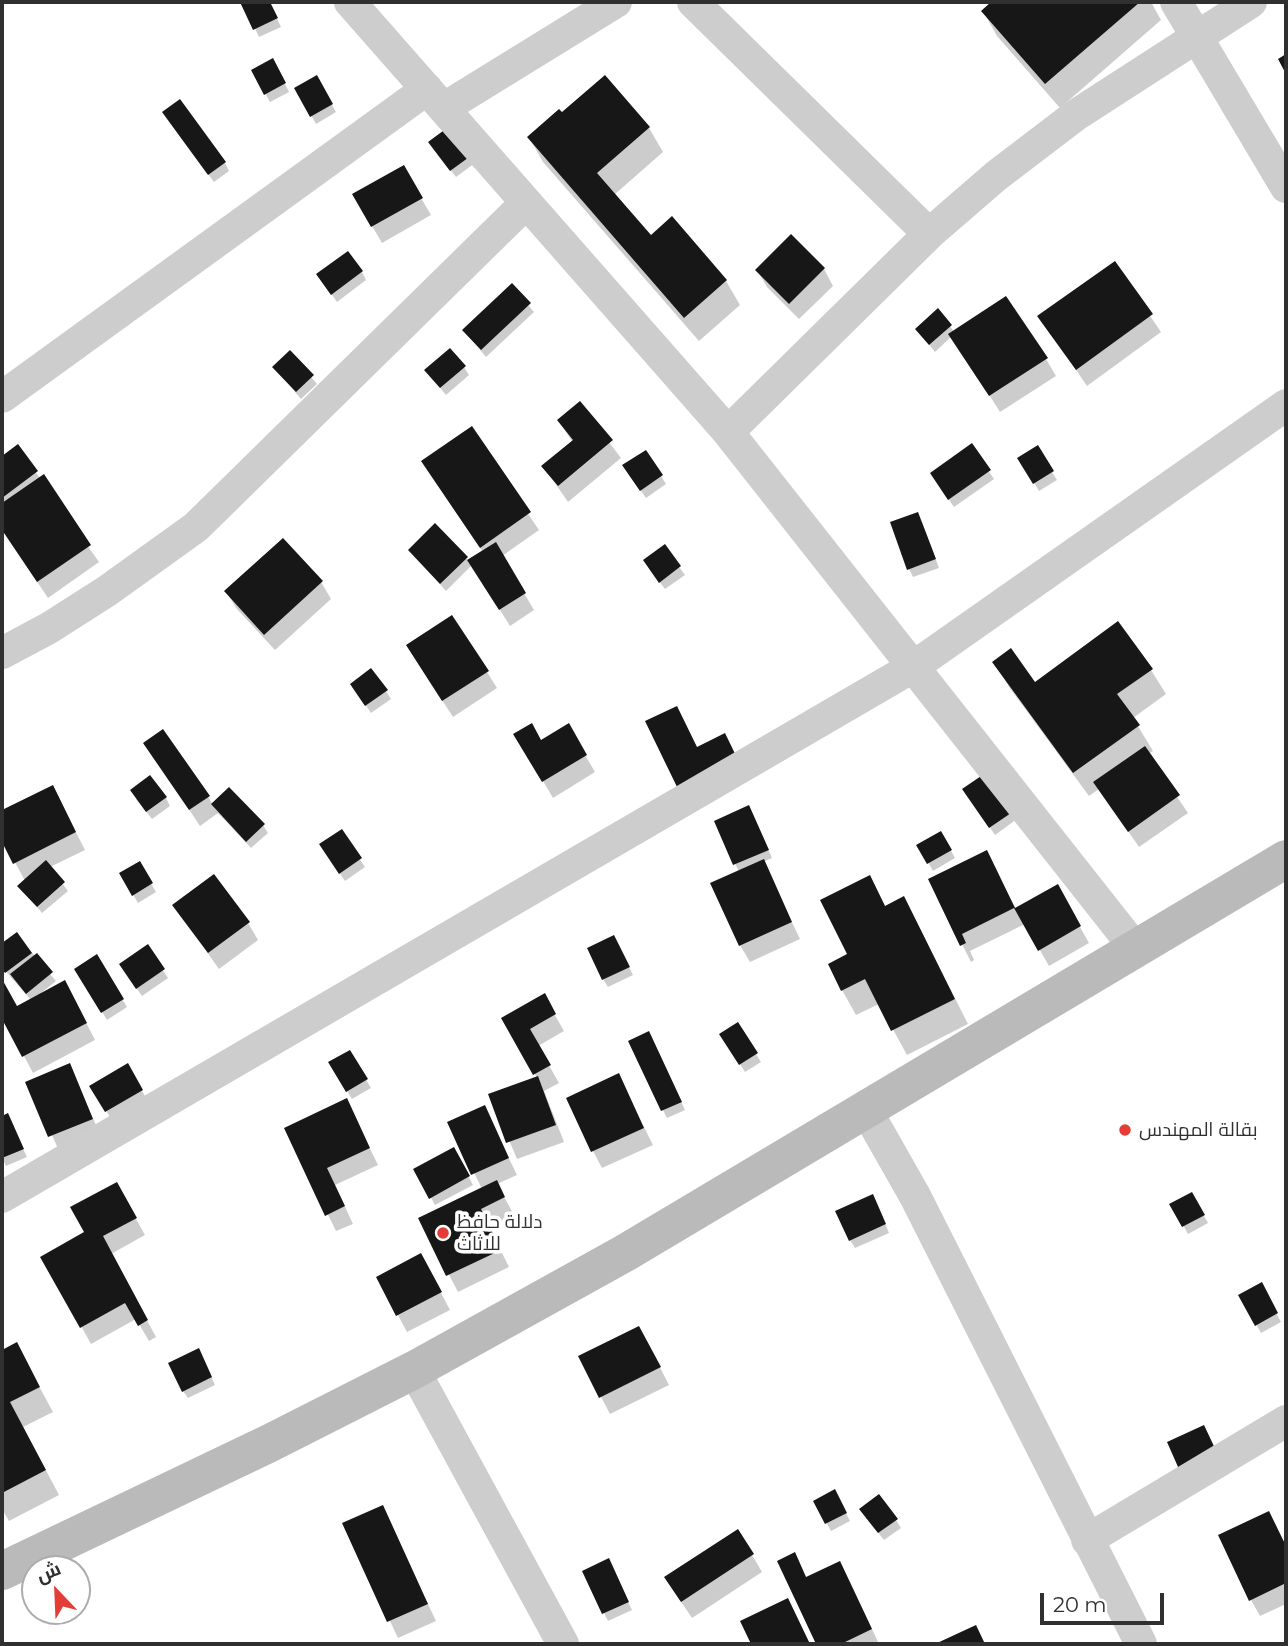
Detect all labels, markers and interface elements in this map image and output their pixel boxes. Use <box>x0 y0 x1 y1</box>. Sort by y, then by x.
place label: بقالة المهندس <box>1139 1119 1257 1141</box>
marker: بقالة المهندس <box>1117 1122 1133 1138</box>
place label: دلالة حافظ للاثاث <box>457 1211 542 1255</box>
marker: دلالة حافظ للاثاث <box>435 1225 451 1241</box>
north arrow <box>21 1555 91 1625</box>
text: ش <box>33 1557 64 1587</box>
scale bar <box>1043 1580 1167 1624</box>
text: 20 m <box>1053 1592 1107 1617</box>

